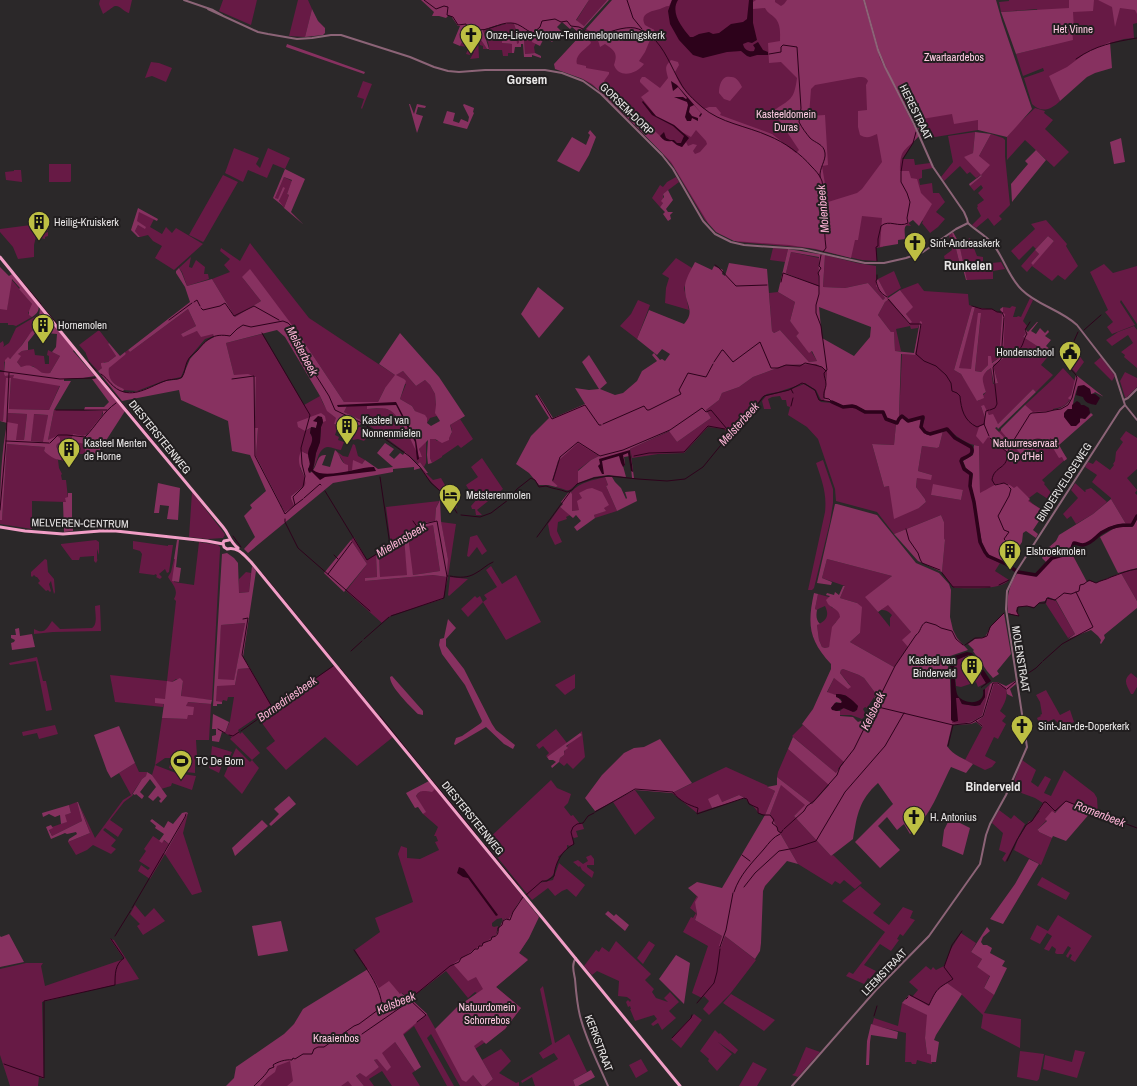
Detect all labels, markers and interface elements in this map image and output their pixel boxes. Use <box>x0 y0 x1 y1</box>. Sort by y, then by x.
church icon: Onze-Lieve-Vrouw-Tenhemelopnemingskerk <box>458 22 484 55</box>
park label: Het Vinne <box>1053 22 1093 36</box>
place label: Onze-Lieve-Vrouw-Tenhemelopnemingskerk <box>486 28 665 42</box>
park label: Zwartaardebos <box>924 50 985 64</box>
district label: Gorsem <box>507 71 547 88</box>
street label: GORSEM-DORP <box>597 80 657 138</box>
street label: HERESTRAAT <box>897 82 936 142</box>
park label: Kasteeldomein Duras <box>756 107 816 134</box>
water label: Molenbeek <box>813 183 833 234</box>
building icon: Heilig-Kruiskerk <box>26 209 52 242</box>
place label: Heilig-Kruiskerk <box>54 215 119 229</box>
church icon: Sint-Andreaskerk <box>902 230 928 263</box>
place label: Sint-Andreaskerk <box>930 236 1000 250</box>
district label: Runkelen <box>944 257 992 274</box>
building icon: Hornemolen <box>30 312 56 345</box>
place label: Hornemolen <box>58 318 107 332</box>
water label: Melsterbeek <box>282 324 322 379</box>
public building icon: Hondenschool <box>1057 339 1083 372</box>
place label: Hondenschool <box>996 345 1054 359</box>
street label: DIESTERSTEENWEG <box>126 397 194 477</box>
water label: Melsterbeek <box>715 398 764 449</box>
building icon: Kasteel van Nonnenmielen <box>334 413 360 446</box>
place label: Kasteel van Nonnenmielen <box>362 413 421 440</box>
building icon: Kasteel Menten de Horne <box>56 436 82 469</box>
place label: Kasteel Menten de Horne <box>84 436 147 463</box>
park label: Natuurreservaat Op d'Hei <box>993 436 1058 463</box>
street label: BINDERVELDSEWEG <box>1033 440 1095 524</box>
hotel icon: Metsterenmolen <box>437 482 463 515</box>
place label: Metsterenmolen <box>466 488 531 502</box>
street label: MELVEREN-CENTRUM <box>31 515 129 531</box>
water label: Mielensbeek <box>373 518 430 561</box>
building icon: Elsbroekmolen <box>997 538 1023 571</box>
place label: Elsbroekmolen <box>1026 544 1086 558</box>
street label: MOLENSTRAAT <box>1009 625 1033 694</box>
place label: Kasteel van Binderveld <box>909 653 956 680</box>
building icon: Kasteel van Binderveld <box>959 653 985 686</box>
water label: Bornedriesbeek <box>254 672 321 725</box>
water label: Kelsbeek <box>857 688 890 733</box>
church icon: Sint-Jan-de-Doperkerk <box>1009 713 1035 746</box>
place label: Sint-Jan-de-Doperkerk <box>1038 719 1130 733</box>
sports icon: TC De Born <box>168 748 194 781</box>
place label: TC De Born <box>196 754 244 768</box>
street label: DIESTERSTEENWEG <box>439 778 507 858</box>
district label: Binderveld <box>965 778 1021 795</box>
water label: Romenbeek <box>1072 797 1129 831</box>
church icon: H. Antonius <box>901 804 927 837</box>
place label: H. Antonius <box>930 810 977 824</box>
street label: LEEMSTRAAT <box>858 945 910 998</box>
water label: Kelsbeek <box>374 988 419 1018</box>
park label: Natuurdomein Schorrebos <box>458 1000 516 1027</box>
street label: KERKSTRAAT <box>582 1013 616 1074</box>
park label: Kraaienbos <box>313 1031 360 1045</box>

